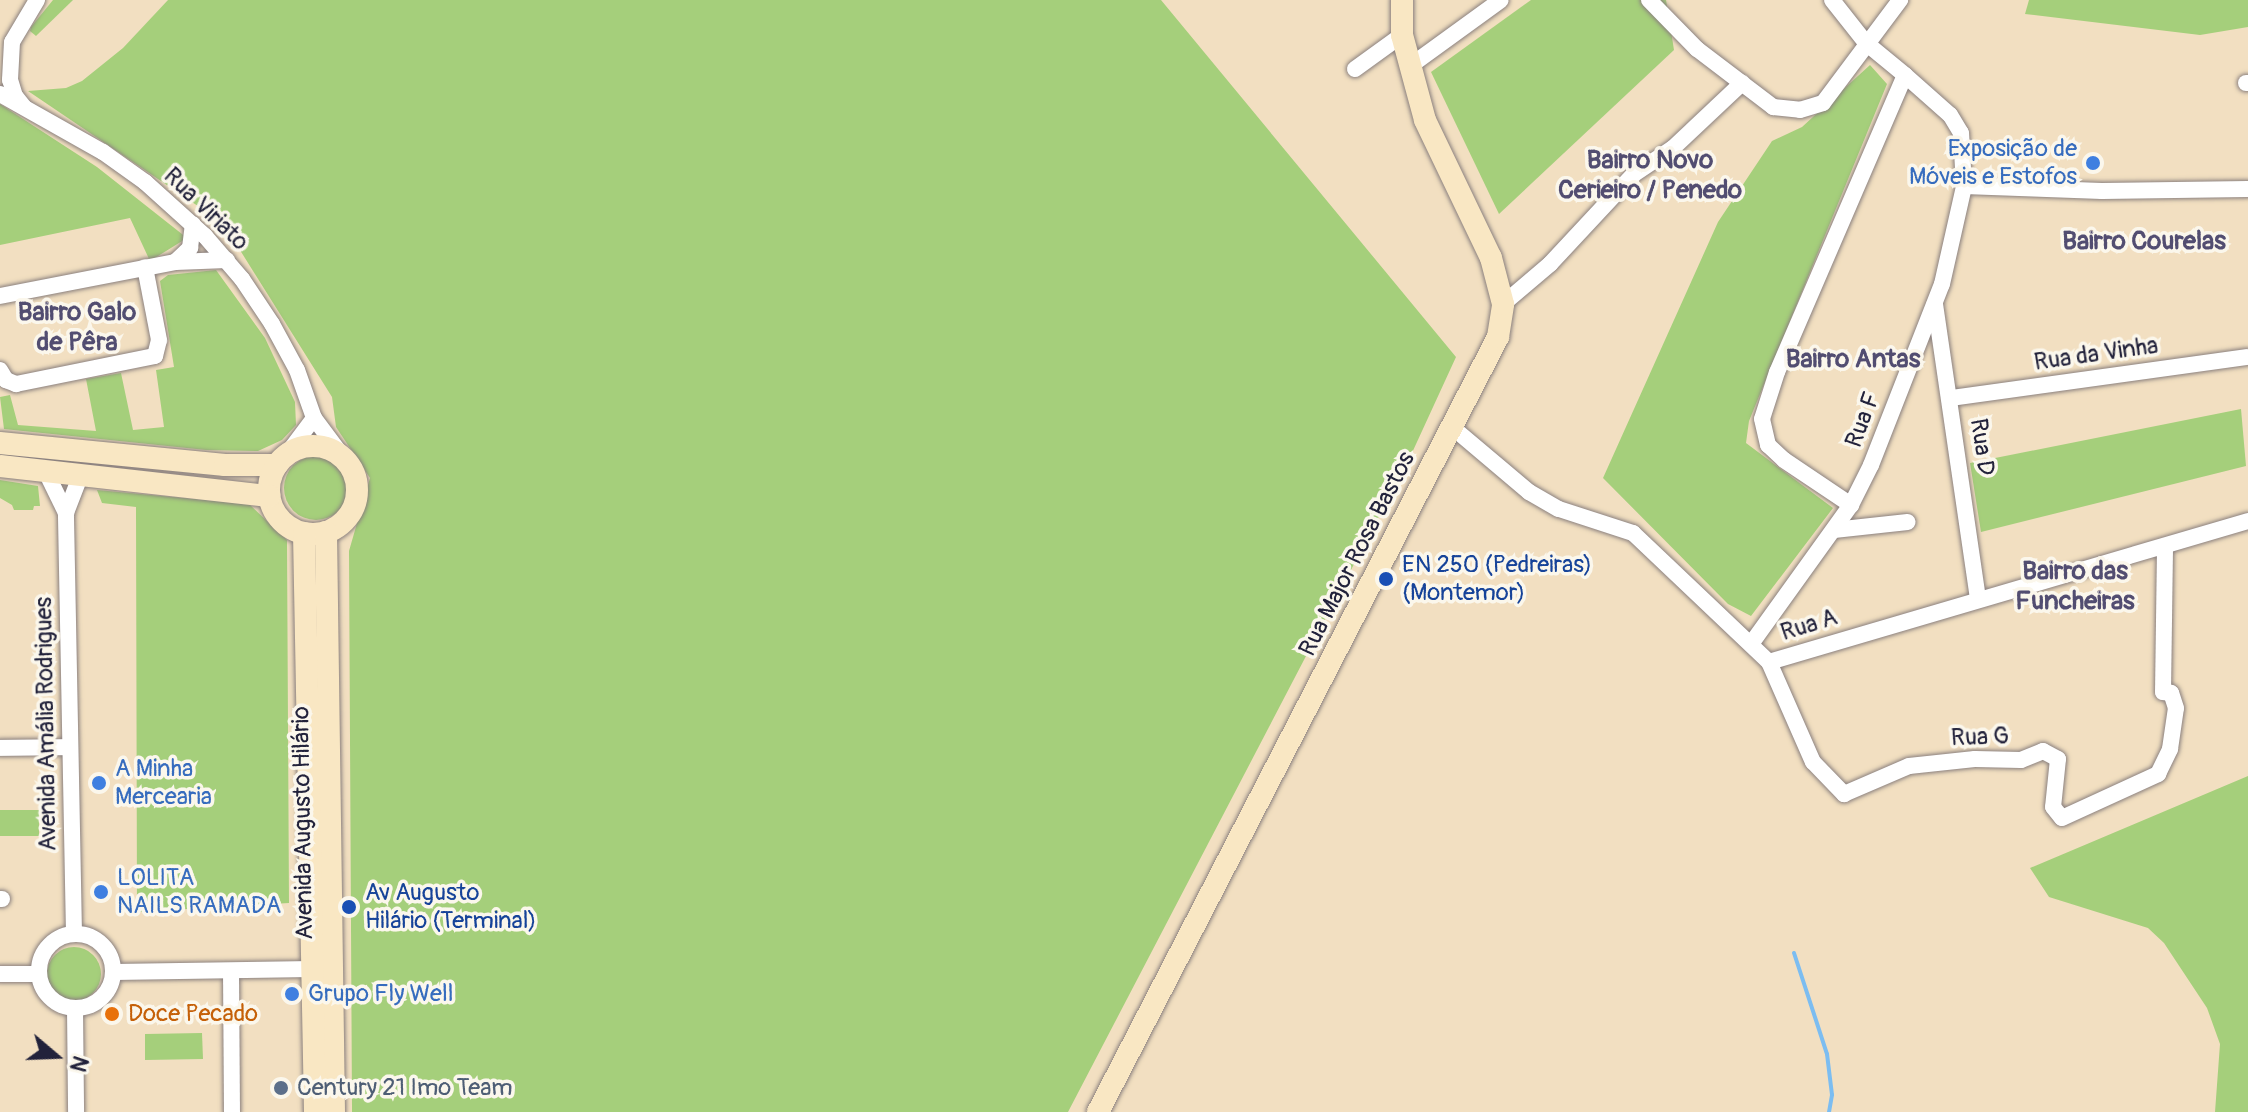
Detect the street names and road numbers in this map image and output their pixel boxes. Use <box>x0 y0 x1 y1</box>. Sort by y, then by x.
street label: Rua Viriato <box>158 162 254 256</box>
street label: Rua da Vinha <box>2032 331 2160 377</box>
street label: Rua F <box>1839 388 1887 452</box>
street label: Rua D <box>1964 417 2000 477</box>
street label: Rua Major Rosa Bastos <box>1293 447 1421 661</box>
street label: Avenida Amália Rodrigues <box>29 597 63 851</box>
street label: Rua A <box>1777 603 1841 647</box>
street label: Avenida Augusto Hilário <box>287 706 319 940</box>
street label: Rua G <box>1950 722 2010 752</box>

